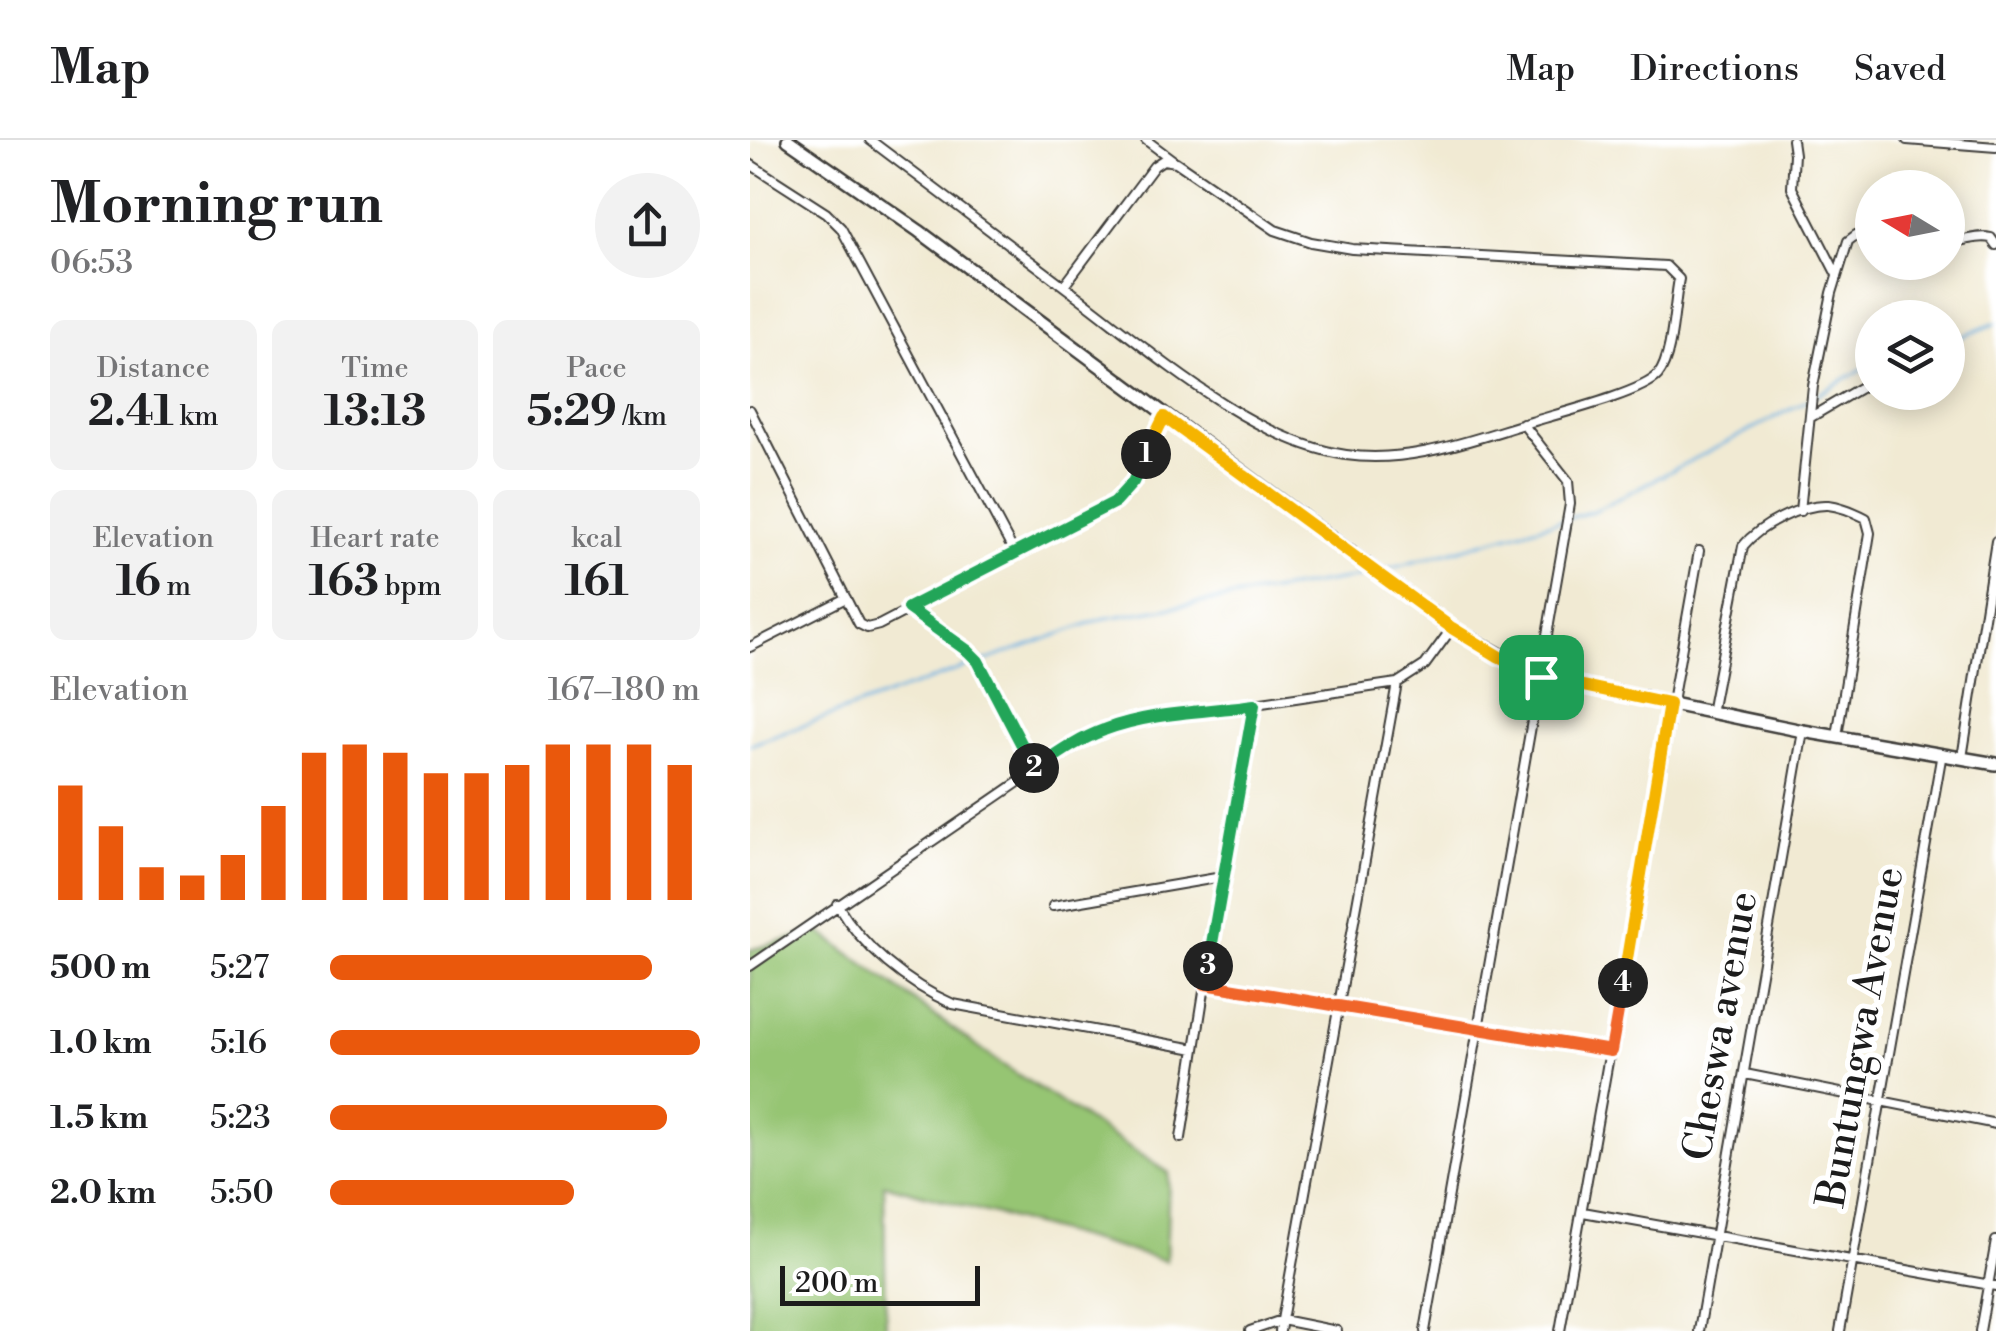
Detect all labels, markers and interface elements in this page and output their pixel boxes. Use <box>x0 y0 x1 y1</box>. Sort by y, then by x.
text: Map <box>50 39 151 99</box>
text: Map <box>1506 48 1575 91</box>
text: Directions <box>1630 48 1799 91</box>
text: Saved <box>1854 48 1946 91</box>
north arrow <box>1855 170 1965 280</box>
map controls <box>1855 170 1965 410</box>
text: Morning run <box>50 171 383 240</box>
button: share <box>595 173 700 278</box>
text: 06:53 <box>50 243 133 283</box>
button: layers <box>1855 300 1965 410</box>
text: Distance <box>97 351 210 386</box>
text: Time <box>341 351 409 386</box>
text: Pace <box>567 351 627 386</box>
text: 2.41 <box>88 386 174 439</box>
text: 13:13 <box>324 386 426 439</box>
text: 5:29 <box>526 386 617 439</box>
text: km <box>174 399 219 434</box>
text: /km <box>617 399 667 434</box>
pin: 1 <box>1121 429 1171 479</box>
text: 1 <box>1139 436 1153 471</box>
text: Elevation <box>93 521 214 556</box>
text: Heart rate <box>310 521 440 556</box>
text: kcal <box>571 521 622 556</box>
text: 16 <box>116 556 161 609</box>
text: 163 <box>309 556 379 609</box>
text: 161 <box>565 556 629 609</box>
text: m <box>161 569 191 604</box>
text: bpm <box>379 569 441 604</box>
pin <box>1499 635 1584 720</box>
icon: arrive <box>1514 650 1569 705</box>
text: Elevation <box>50 670 189 710</box>
text: 167–180 m <box>548 670 700 710</box>
pin: 2 <box>1009 743 1059 793</box>
text: 2 <box>1025 750 1043 785</box>
street label: Buntungwa Avenue <box>1806 863 1917 1212</box>
street label: Cheswa avenue <box>1673 888 1769 1164</box>
pin: 3 <box>1183 941 1233 991</box>
text: 500 m <box>50 948 151 988</box>
text: 5:27 <box>210 948 269 988</box>
text: 3 <box>1200 948 1216 983</box>
pin: 4 <box>1598 958 1648 1008</box>
text: 4 <box>1614 965 1632 1000</box>
text: 1.0 km <box>50 1023 152 1063</box>
text: 5:16 <box>210 1023 267 1063</box>
text: 1.5 km <box>50 1098 148 1138</box>
text: 5:23 <box>210 1098 271 1138</box>
text: 2.0 km <box>50 1173 156 1213</box>
text: 5:50 <box>210 1173 274 1213</box>
scale bar <box>780 1261 980 1306</box>
text: 200 m <box>795 1266 878 1301</box>

